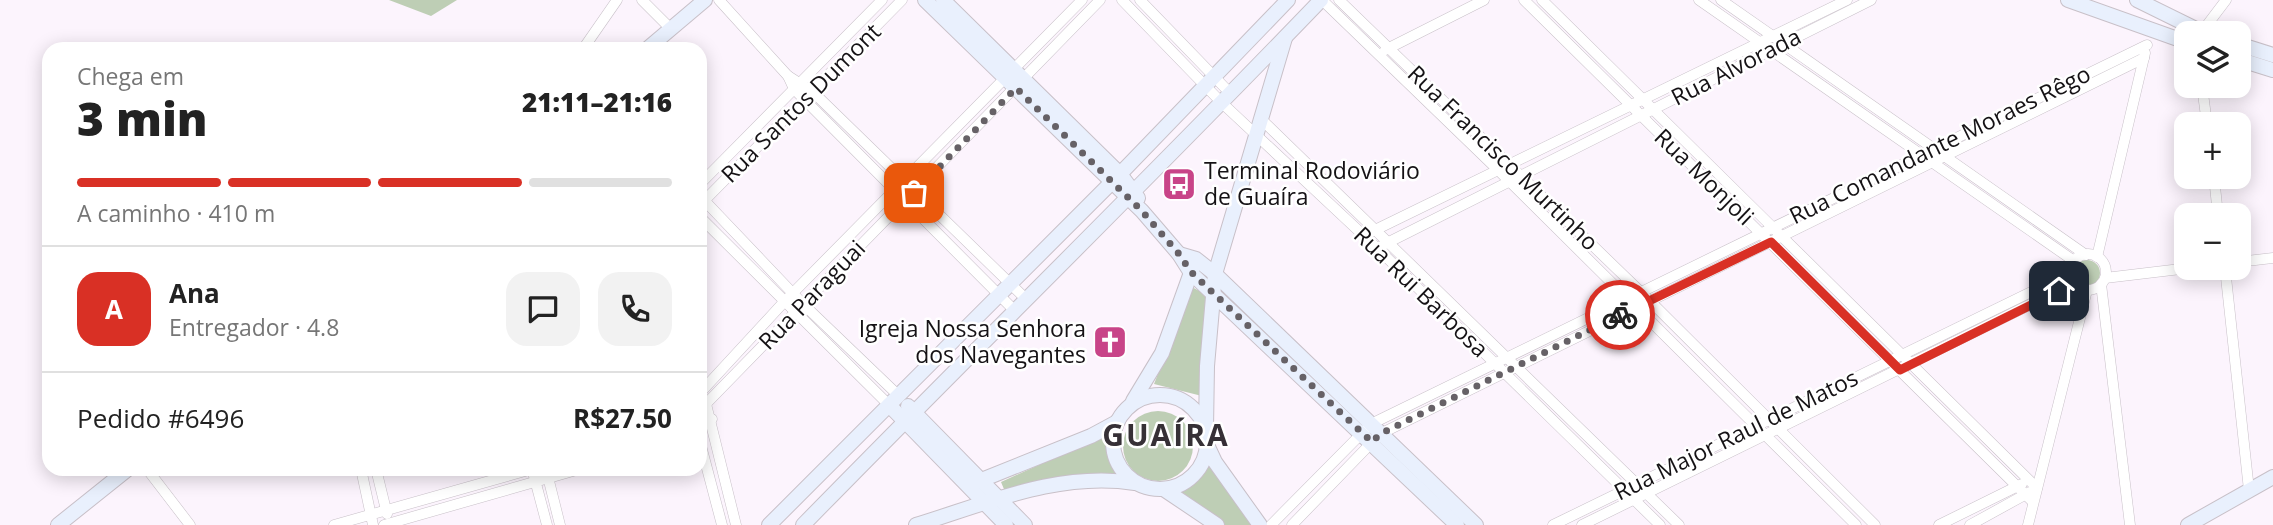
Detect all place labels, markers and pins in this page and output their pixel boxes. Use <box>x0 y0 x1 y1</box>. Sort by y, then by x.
place label: Terminal Rodoviário de Guaíra <box>1204 154 1420 212</box>
pin <box>884 163 944 223</box>
bus stop icon: Terminal Rodoviário de Guaíra <box>1160 165 1198 203</box>
pin <box>2029 261 2089 321</box>
place label: Igreja Nossa Senhora dos Navegantes <box>859 312 1086 370</box>
church icon: Igreja Nossa Senhora dos Navegantes <box>1091 323 1129 361</box>

